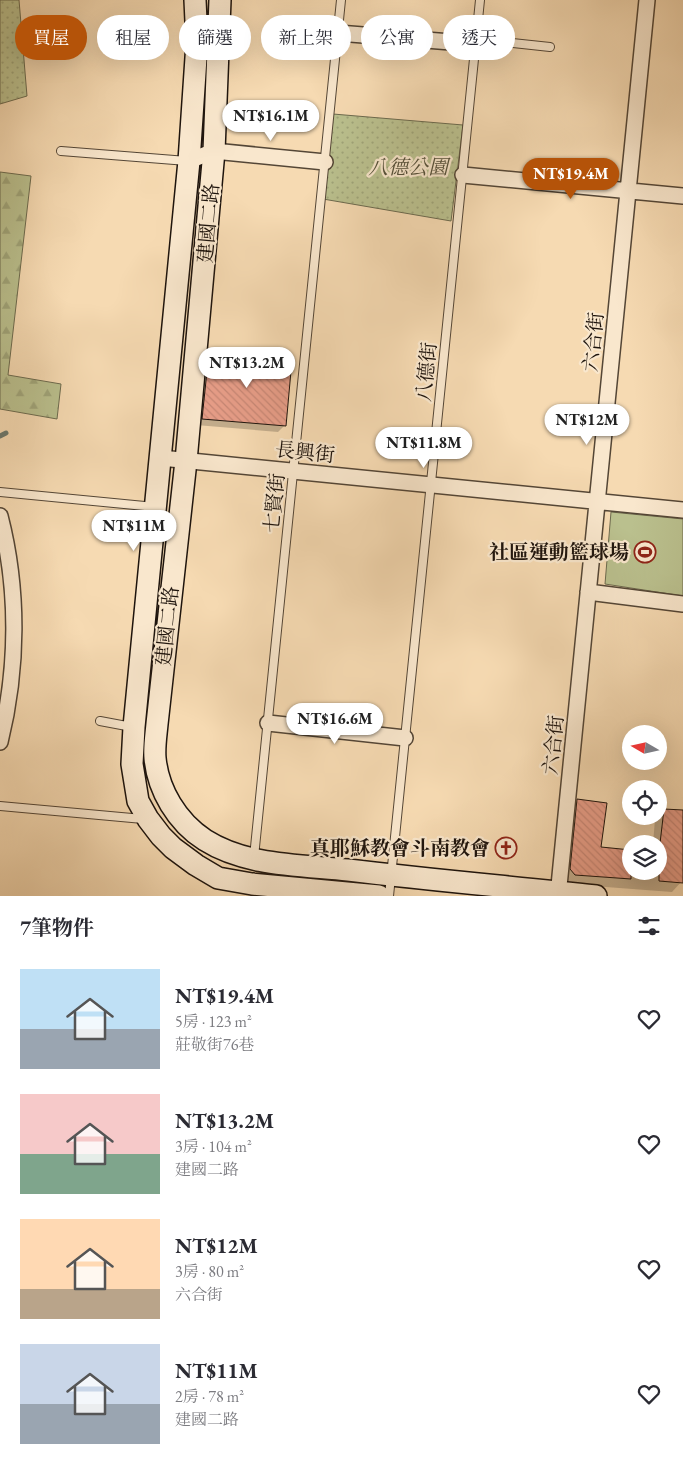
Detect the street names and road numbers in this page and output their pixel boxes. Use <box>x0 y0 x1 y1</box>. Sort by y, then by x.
street label: 建國二路 <box>192 182 224 264</box>
street label: 六合街 <box>577 311 609 373</box>
street label: 八德街 <box>410 341 442 403</box>
street label: 長興街 <box>274 436 336 468</box>
street label: 七賢街 <box>258 472 290 534</box>
street label: 建國二路 <box>150 585 184 667</box>
street label: 六合街 <box>537 714 569 776</box>

